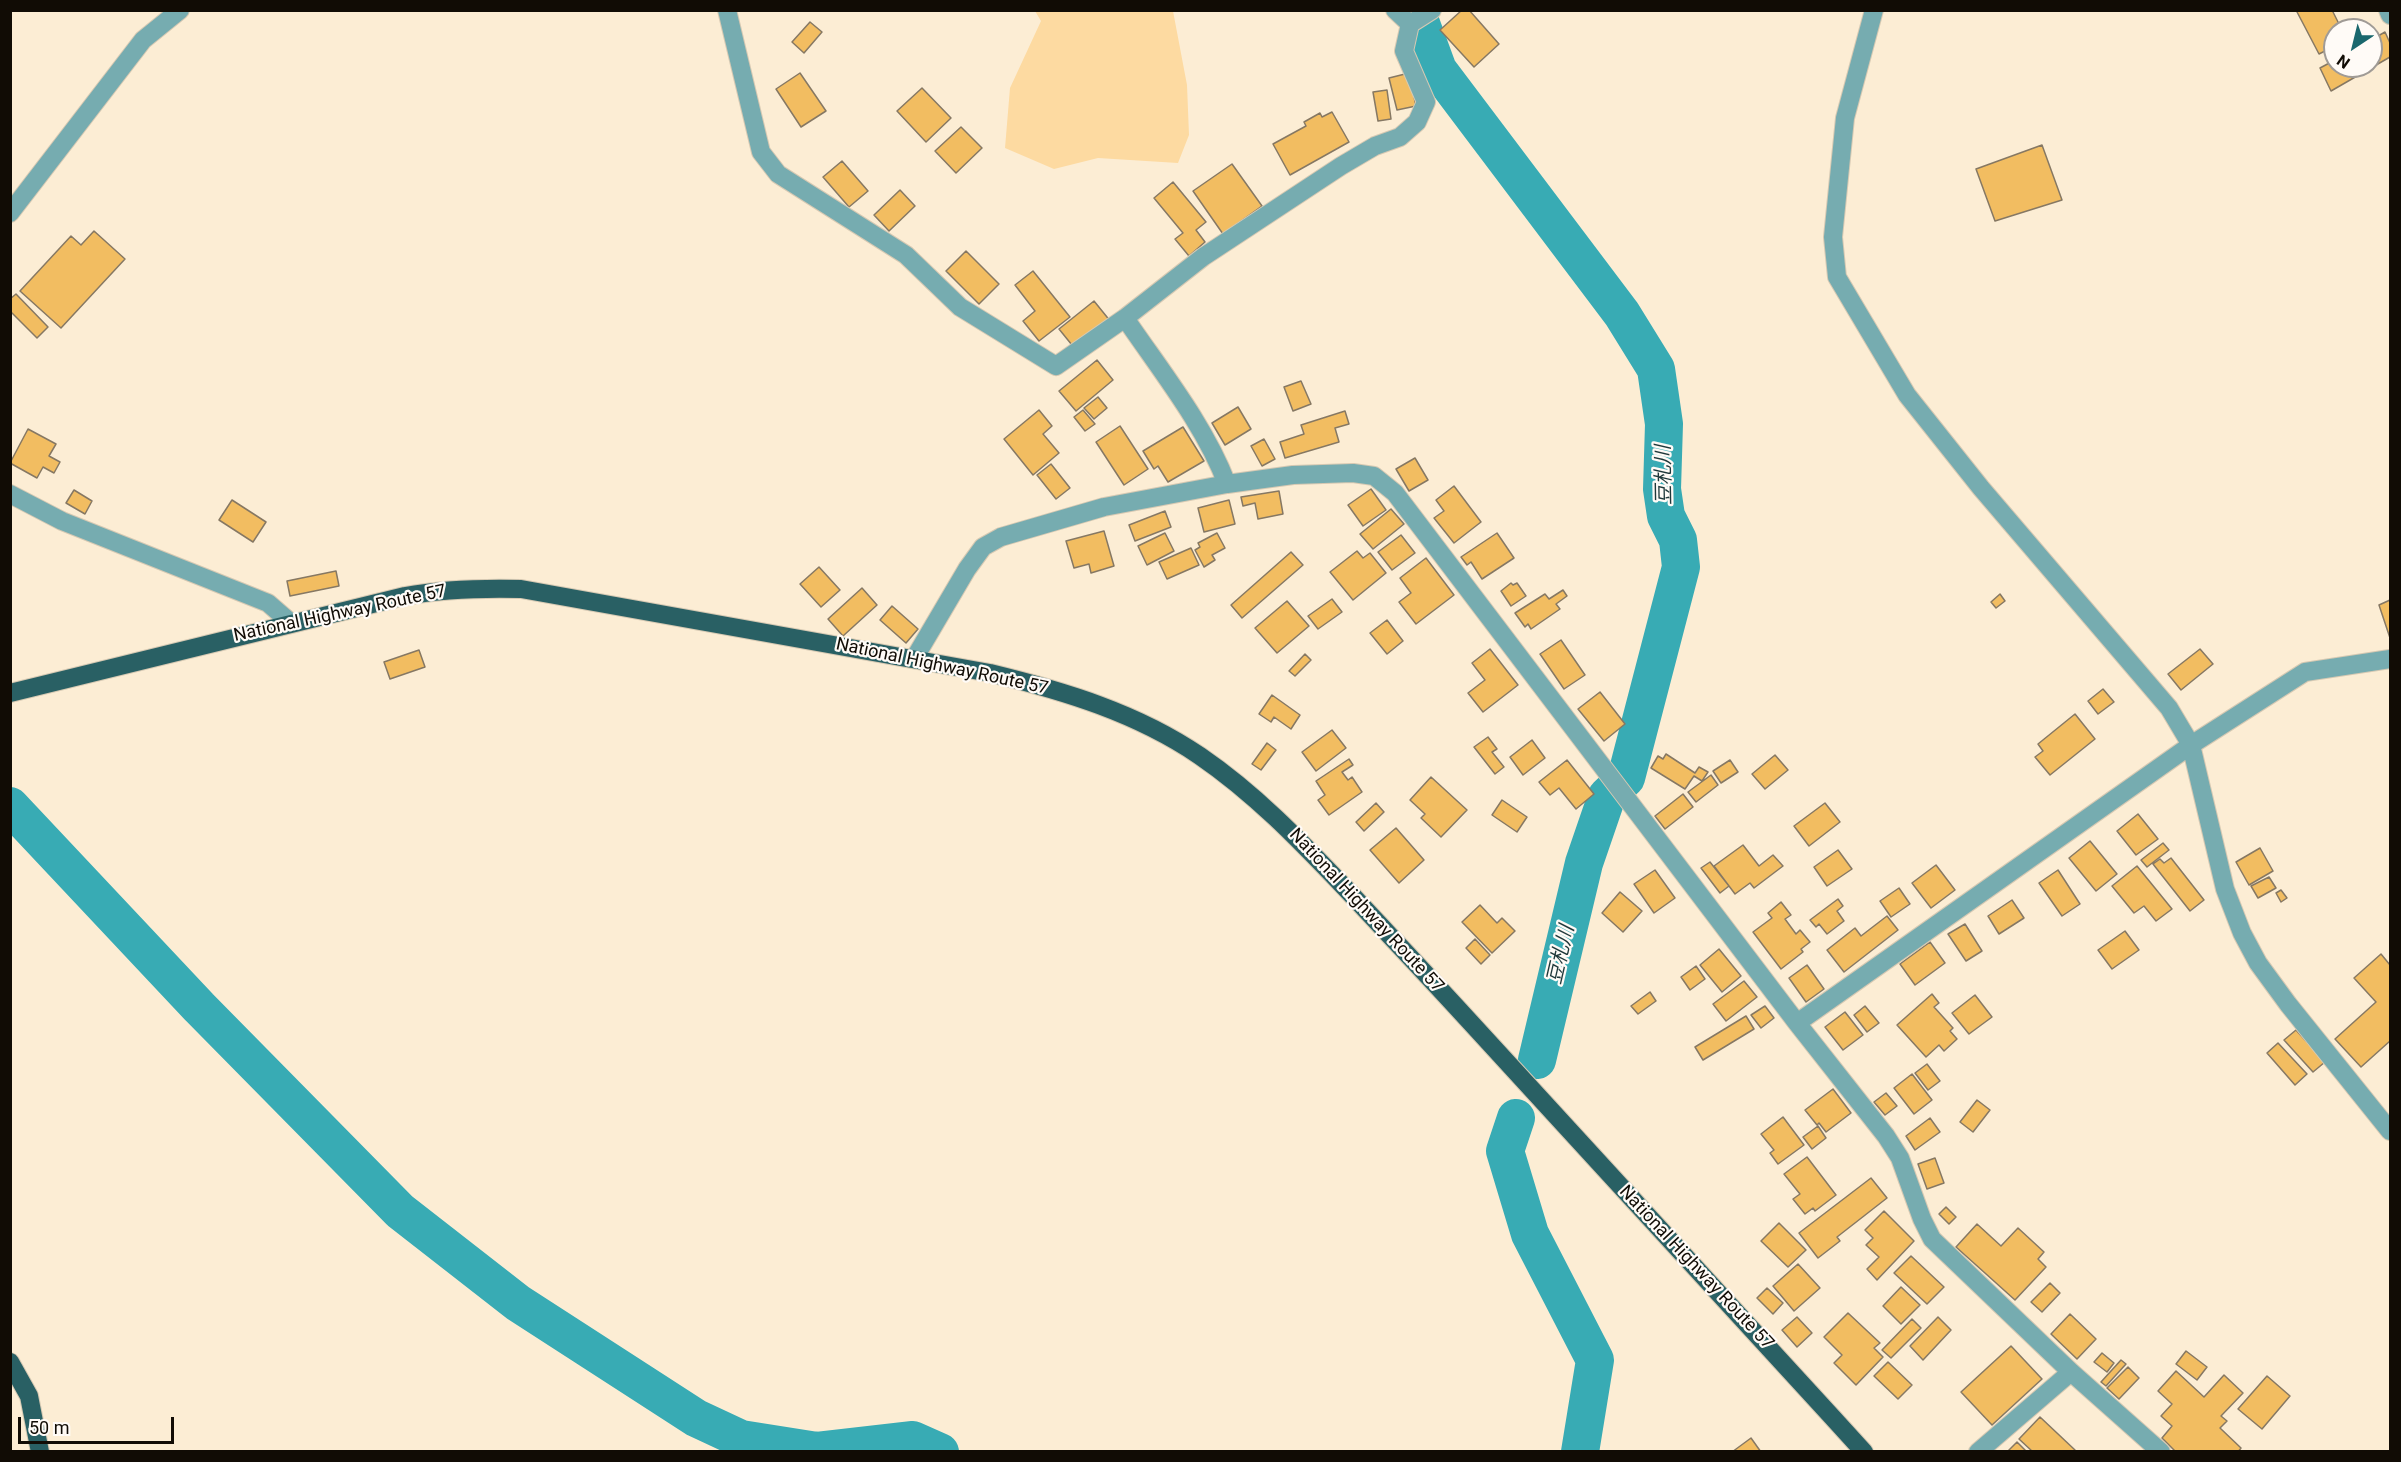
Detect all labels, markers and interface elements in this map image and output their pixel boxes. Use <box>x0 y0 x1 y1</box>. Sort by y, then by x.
north arrow <box>2323 18 2383 78</box>
text: N <box>2333 50 2354 73</box>
water label: 豆札川 <box>1652 445 1678 505</box>
street label: National Highway Route 57 <box>232 581 448 647</box>
street label: National Highway Route 57 <box>834 634 1050 700</box>
street label: National Highway Route 57 <box>1284 824 1448 998</box>
water label: 豆札川 <box>1544 923 1580 987</box>
street label: National Highway Route 57 <box>1614 1181 1778 1355</box>
scale bar <box>21 1405 177 1443</box>
text: 50 m <box>29 1417 69 1438</box>

